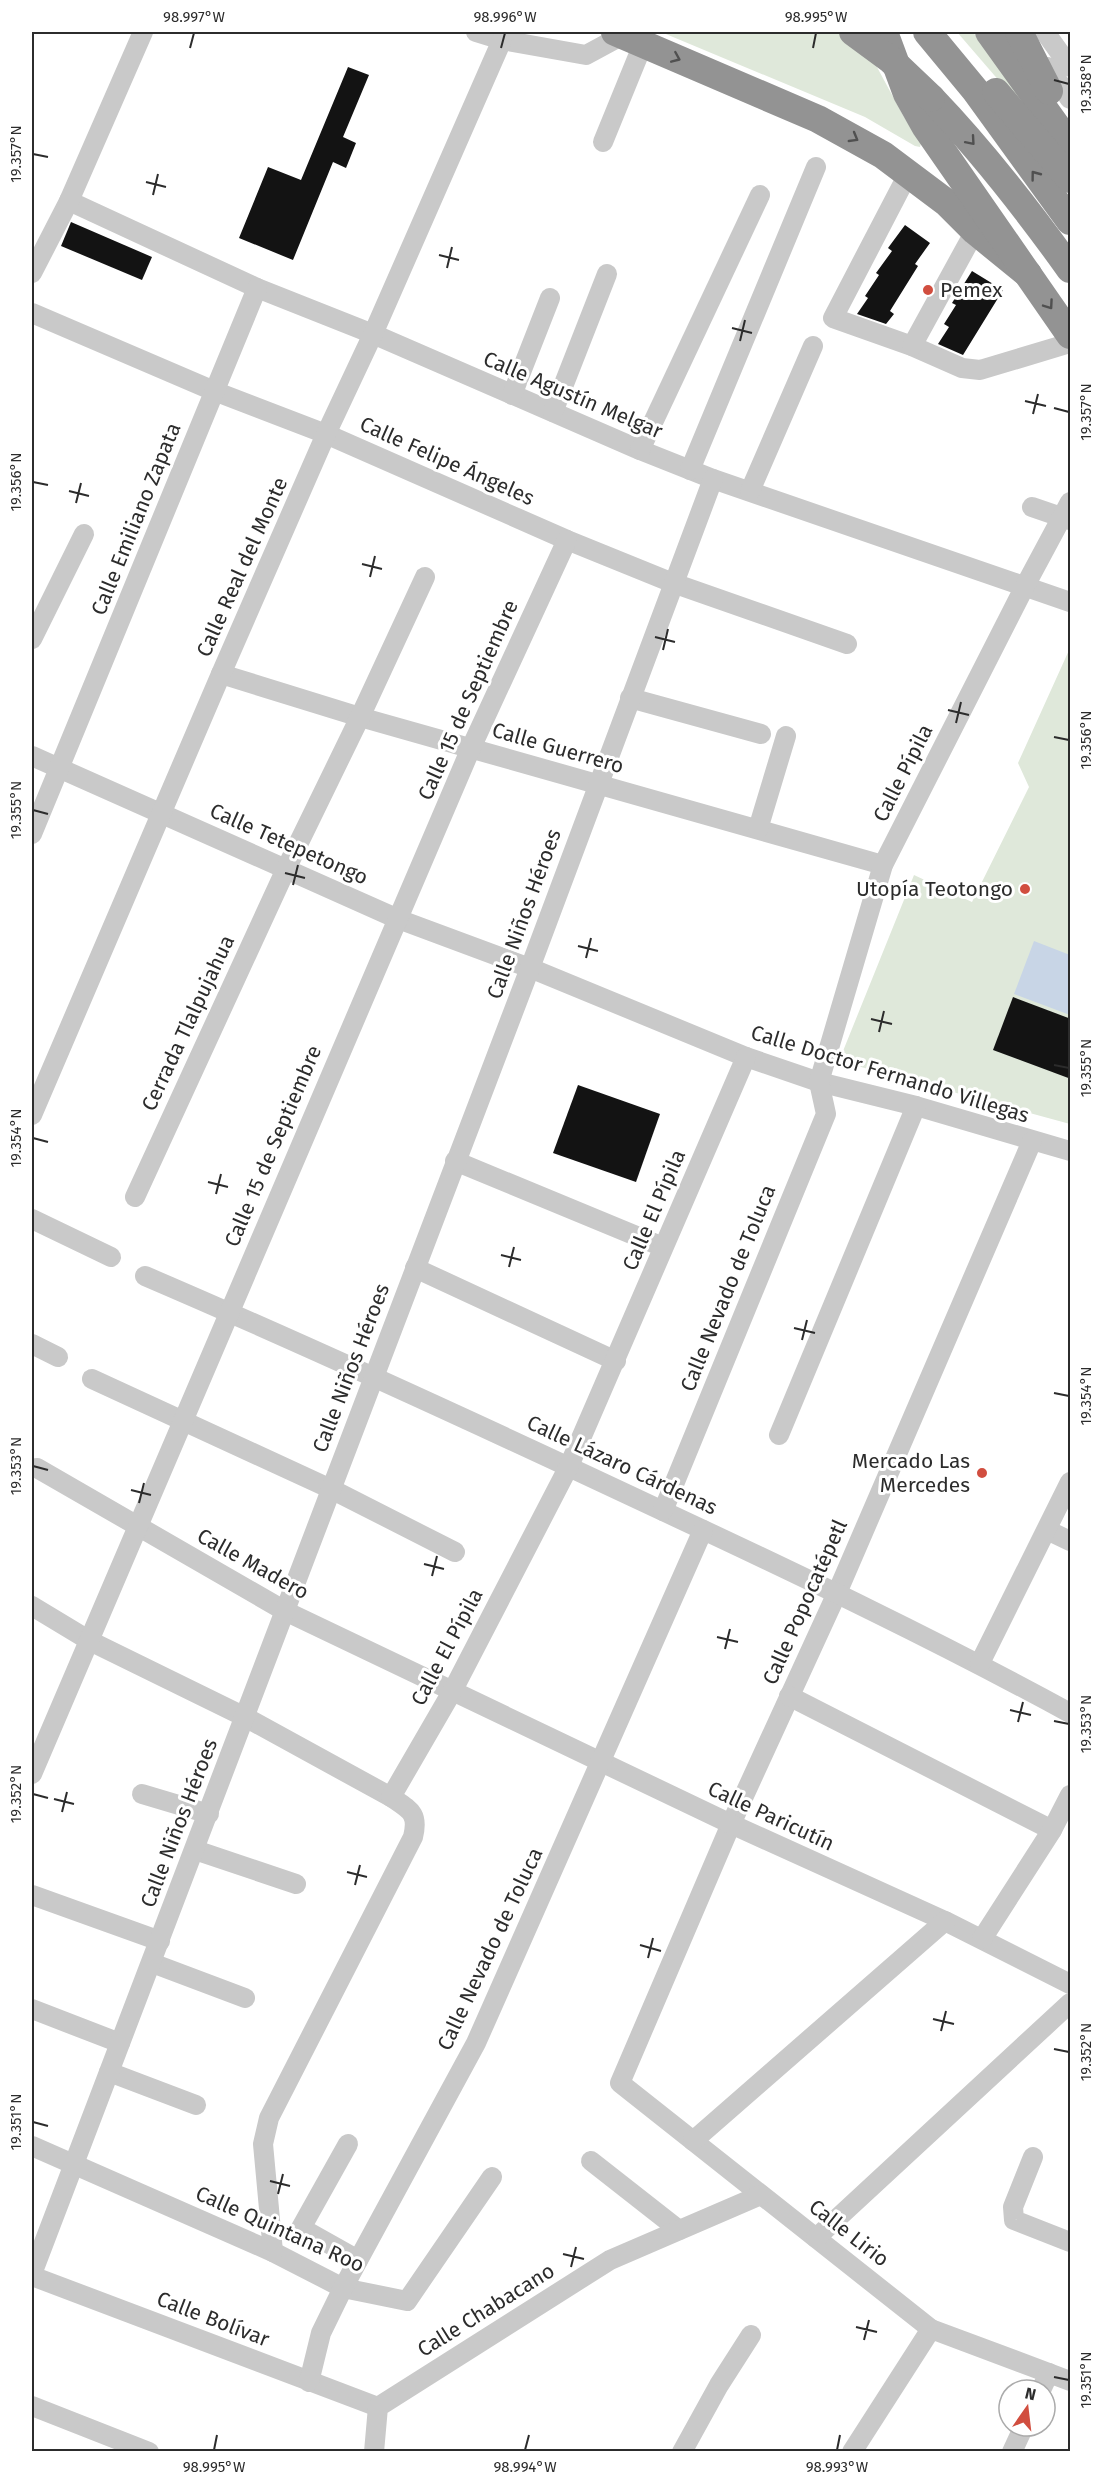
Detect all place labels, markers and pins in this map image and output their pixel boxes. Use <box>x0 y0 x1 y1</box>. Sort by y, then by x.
place label: Pemex <box>940 277 1003 303</box>
marker: Pemex <box>921 283 935 297</box>
place label: Utopía Teotongo <box>856 876 1013 902</box>
marker: Utopía Teotongo <box>1018 882 1032 896</box>
place label: Mercado Las Mercedes <box>852 1448 970 1498</box>
marker: Mercado Las Mercedes <box>975 1466 989 1480</box>

